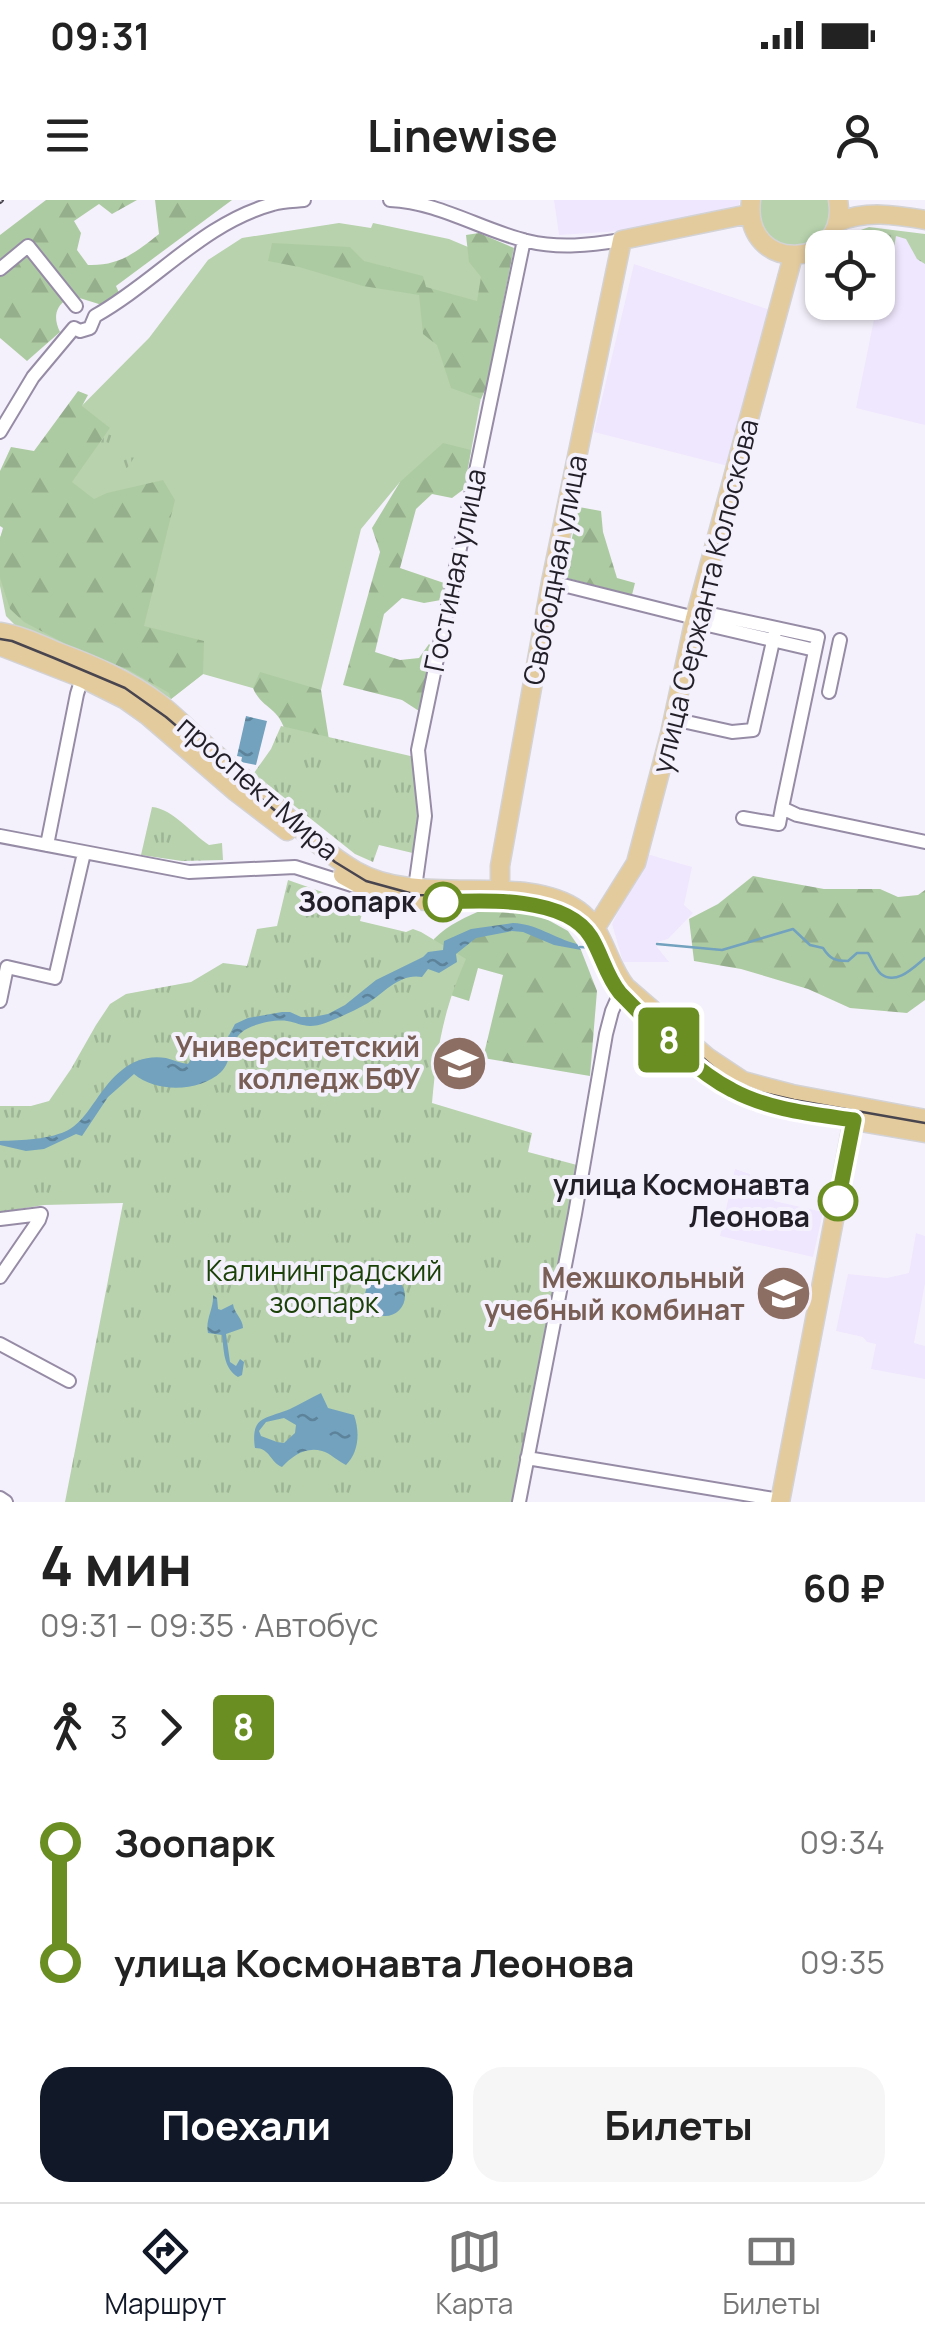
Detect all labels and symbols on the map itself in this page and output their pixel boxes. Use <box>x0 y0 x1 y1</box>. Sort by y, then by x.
street label: улица Сержанта Колоскова <box>642 415 766 777</box>
street label: Свободная улица <box>513 452 595 688</box>
street label: Гостиная улица <box>414 465 494 675</box>
street label: проспект Мира <box>170 707 347 868</box>
place label: Зоопарк <box>298 882 417 920</box>
marker: Зоопарк <box>424 883 462 921</box>
line badge: 8 <box>636 1008 702 1072</box>
place label: Университетский колледж БФУ <box>175 1027 420 1097</box>
school or university icon: Университетский колледж БФУ <box>429 1033 489 1093</box>
place label: улица Космонавта Леонова <box>553 1165 810 1235</box>
marker: улица Космонавта Леонова <box>819 1182 857 1220</box>
park label: Калининградский зоопарк <box>206 1251 442 1321</box>
place label: Межшкольный учебный комбинат <box>484 1258 745 1328</box>
school or university icon: Межшкольный учебный комбинат <box>754 1264 814 1324</box>

